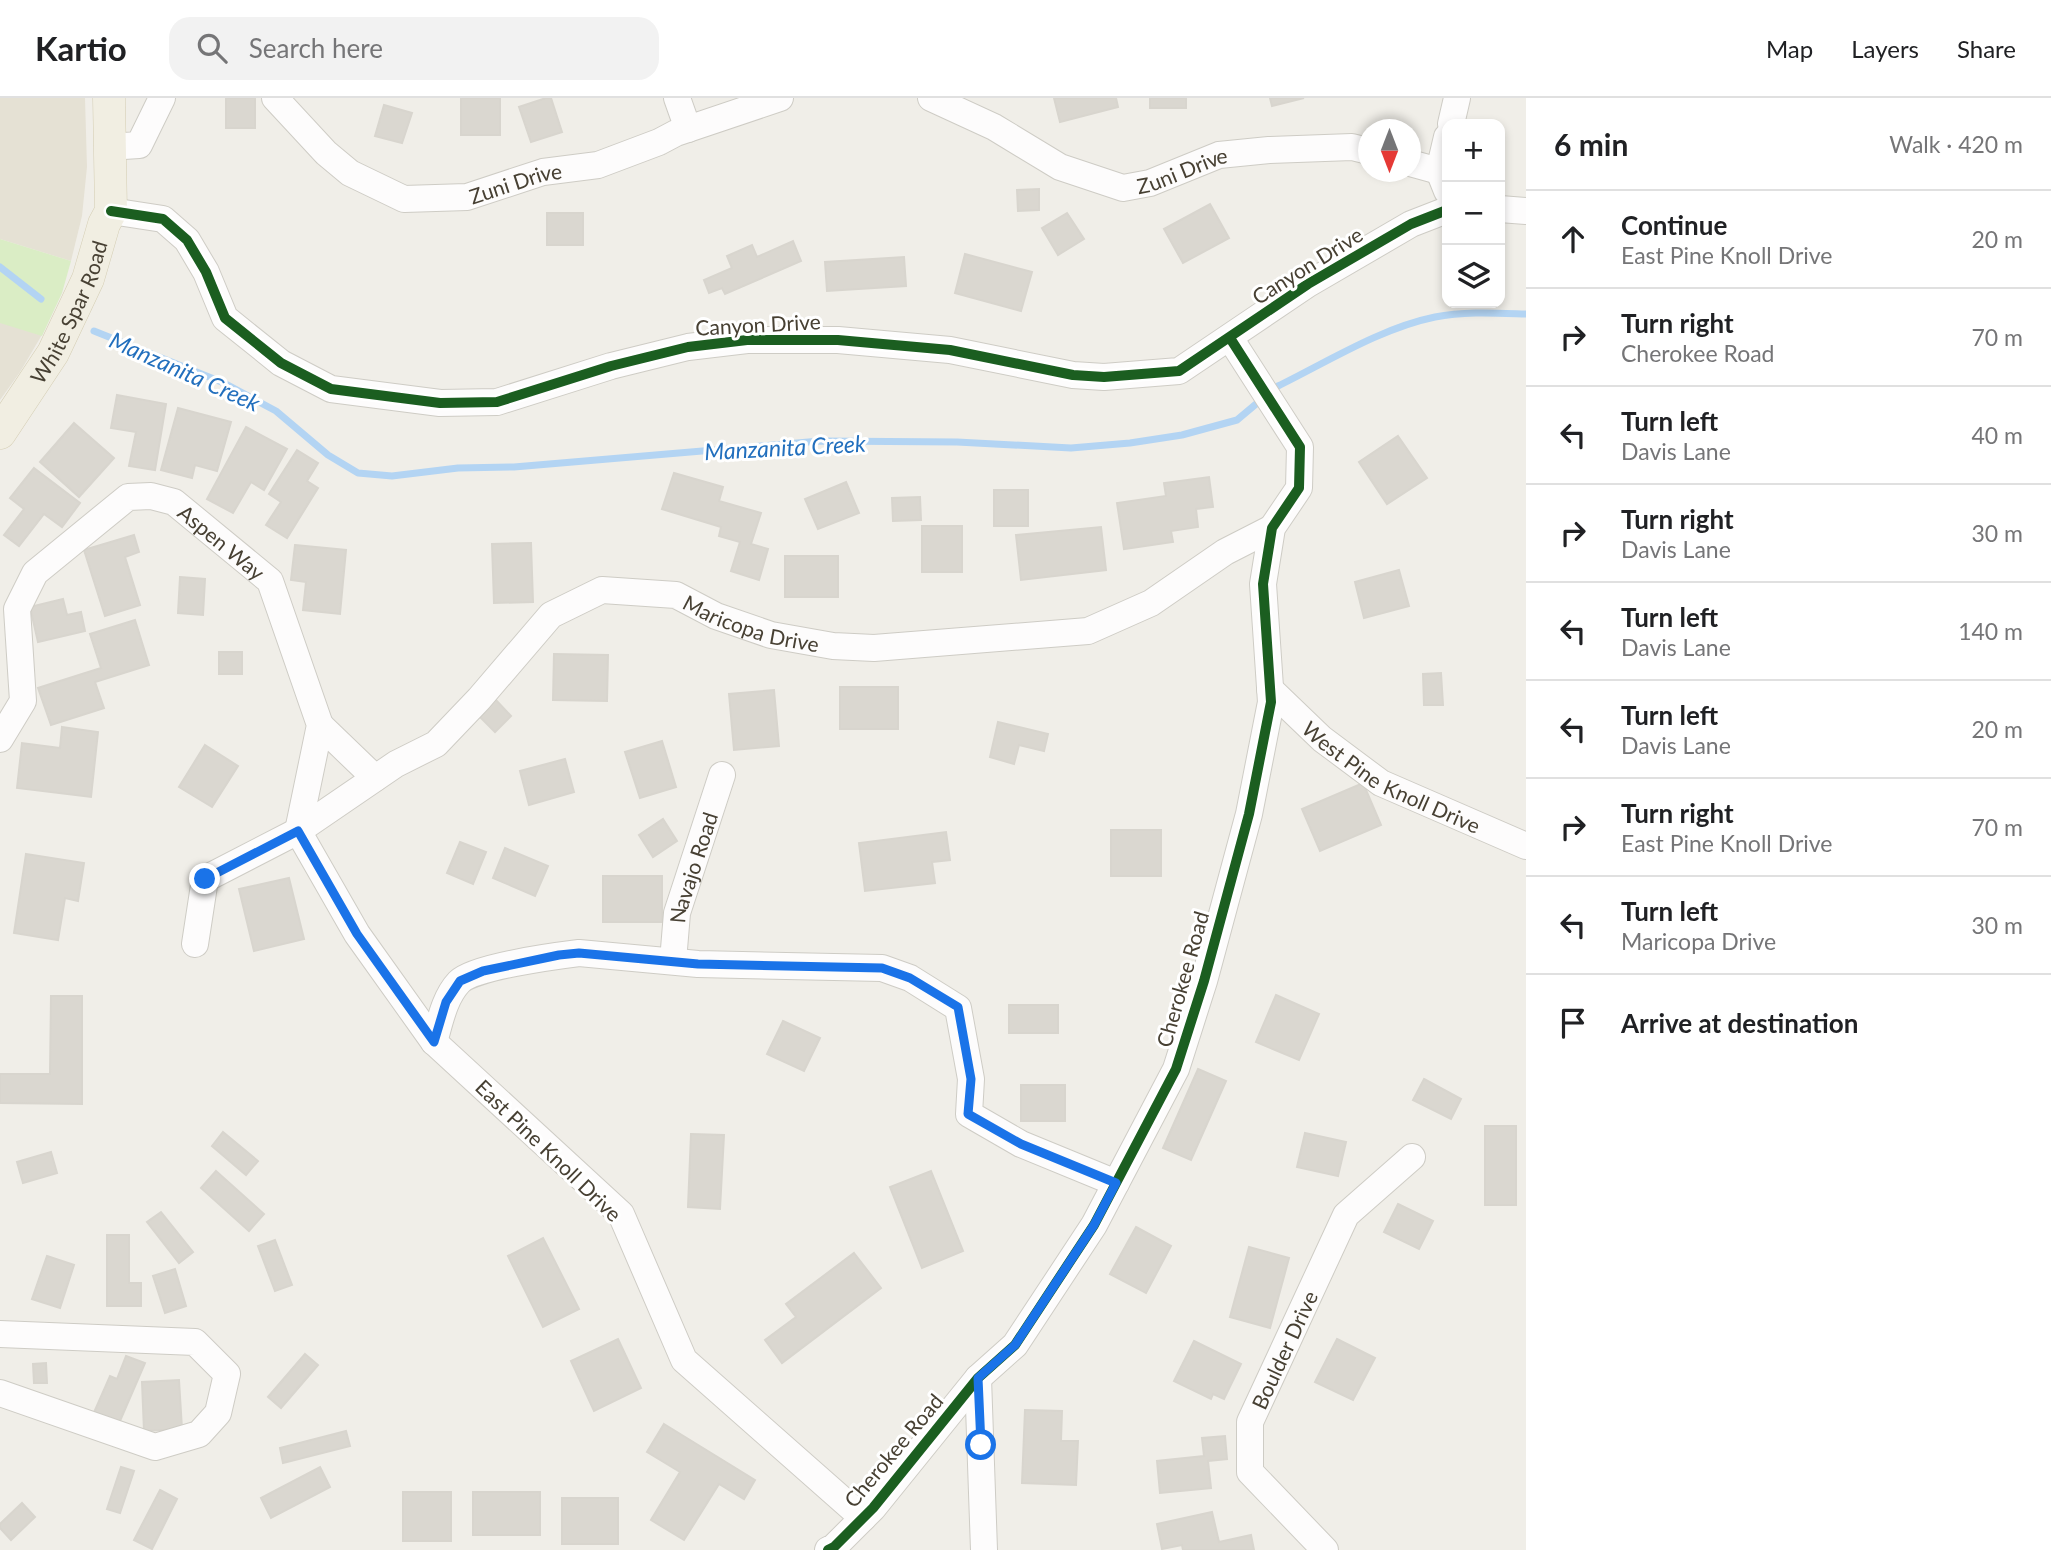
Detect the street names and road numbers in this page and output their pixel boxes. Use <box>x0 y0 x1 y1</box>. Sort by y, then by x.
street label: Zuni Drive <box>1134 142 1228 198</box>
street label: Zuni Drive <box>466 157 563 208</box>
street label: Canyon Drive <box>1247 221 1367 309</box>
street label: White Spar Road <box>24 237 111 388</box>
street label: Canyon Drive <box>695 308 821 340</box>
street label: Aspen Way <box>174 499 271 585</box>
street label: Maricopa Drive <box>679 589 821 656</box>
street label: West Pine Knoll Drive <box>1298 715 1485 837</box>
street label: Navajo Road <box>664 809 722 924</box>
street label: Cherokee Road <box>1151 908 1213 1050</box>
street label: East Pine Knoll Drive <box>471 1074 627 1226</box>
street label: Boulder Drive <box>1245 1286 1322 1413</box>
street label: Cherokee Road <box>838 1388 948 1512</box>

